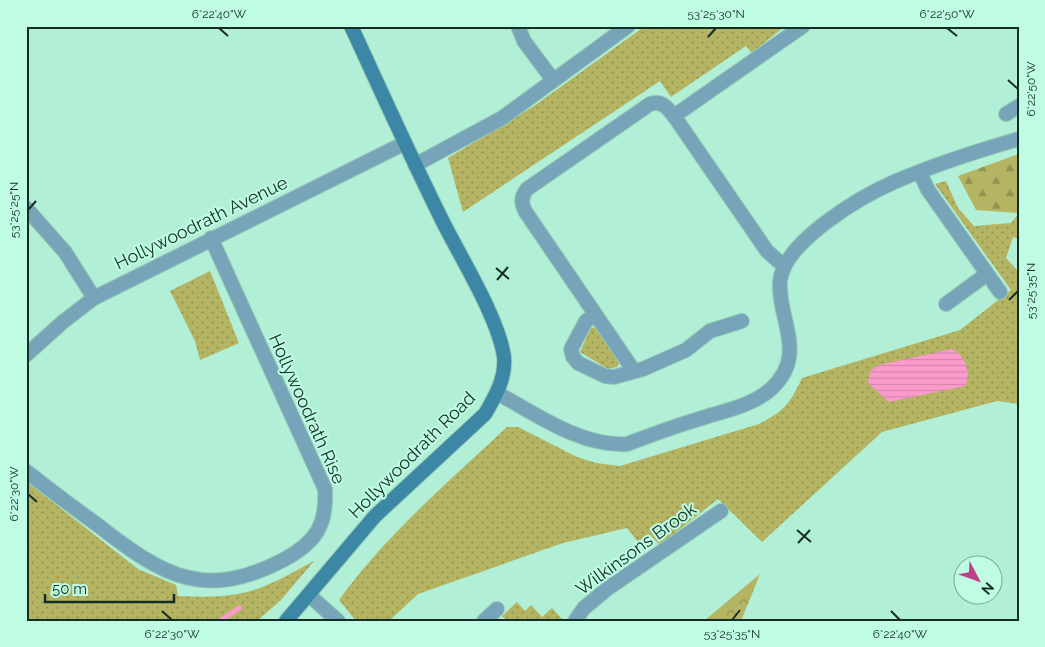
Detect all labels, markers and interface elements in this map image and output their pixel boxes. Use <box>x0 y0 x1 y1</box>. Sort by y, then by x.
text: 6°22'40"W <box>192 7 247 21</box>
text: 53°25'30"N <box>687 7 745 21</box>
text: 6°22'50"W <box>920 7 975 21</box>
text: 6°22'50"W <box>1024 61 1038 116</box>
street label: Hollywoodrath Avenue <box>111 171 291 274</box>
text: 53°25'25"N <box>7 182 21 238</box>
text: 53°25'35"N <box>1024 263 1038 319</box>
street label: Hollywoodrath Rise <box>265 331 350 487</box>
street label: Hollywoodrath Road <box>344 387 479 522</box>
text: 6°22'30"W <box>7 466 21 521</box>
street label: Wilkinsons Brook <box>571 498 700 599</box>
north arrow <box>952 554 1002 604</box>
scale bar <box>45 572 174 604</box>
text: N <box>978 579 997 598</box>
text: 50 m <box>52 580 87 598</box>
text: 6°22'30"W <box>145 627 200 641</box>
text: 53°25'35"N <box>704 627 760 641</box>
text: 6°22'40"W <box>873 627 928 641</box>

